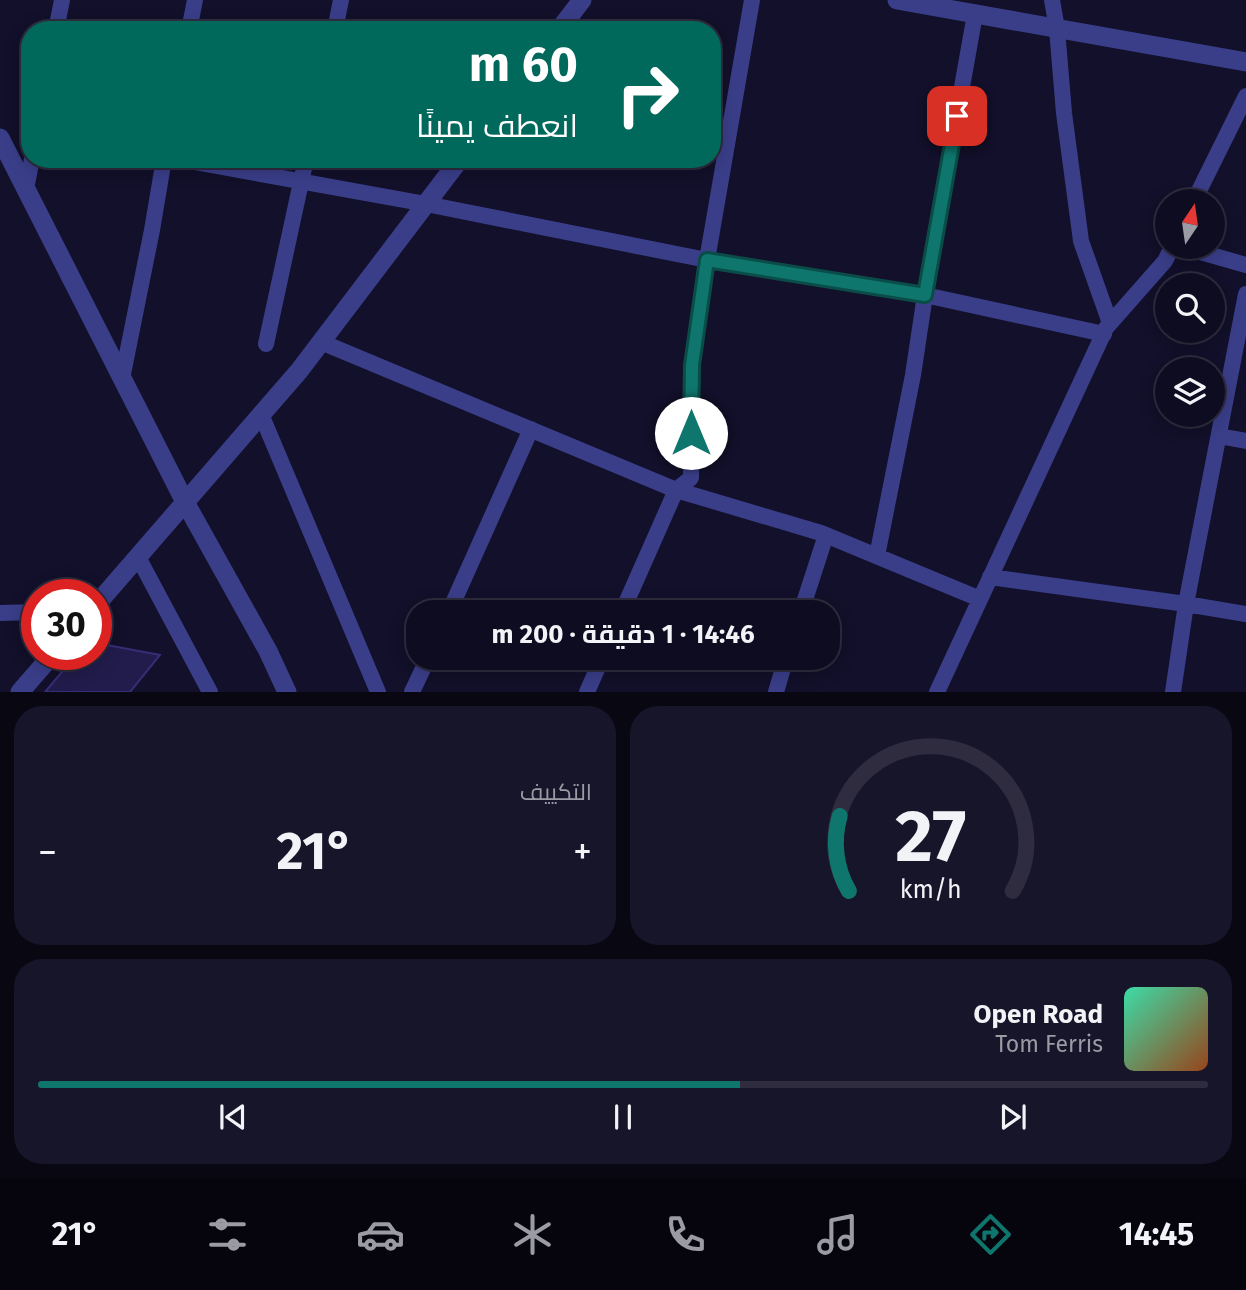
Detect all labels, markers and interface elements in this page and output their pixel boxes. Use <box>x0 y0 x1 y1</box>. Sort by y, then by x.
text: 60 m <box>469 35 578 94</box>
icon: right <box>602 49 693 140</box>
pin <box>927 86 987 146</box>
icon: arrive <box>938 97 976 135</box>
text: انعطف يمينًا <box>416 107 578 145</box>
north arrow <box>1155 189 1225 259</box>
map controls <box>1155 189 1225 427</box>
button: search <box>1155 273 1225 343</box>
button: layers <box>1155 357 1225 427</box>
position arrow <box>654 396 728 470</box>
speed limit sign: 30 <box>21 579 112 670</box>
text: 14:46 · 1 دقيقة · 200 m <box>491 619 755 650</box>
text: التكييف <box>520 778 592 806</box>
text: 27 <box>896 794 966 881</box>
text: 21° <box>277 820 354 883</box>
text: − <box>38 829 57 875</box>
text: + <box>573 829 592 875</box>
text: km/h <box>900 875 962 905</box>
text: Open Road <box>974 999 1103 1030</box>
text: Tom Ferris <box>995 1030 1103 1058</box>
icon: previous <box>214 1098 252 1136</box>
icon: pause <box>604 1098 642 1136</box>
icon: next <box>994 1098 1032 1136</box>
icon: filters <box>203 1210 252 1259</box>
icon: car <box>356 1210 405 1259</box>
icon: climate <box>508 1210 557 1259</box>
icon: phone <box>661 1210 710 1259</box>
icon: music <box>813 1210 862 1259</box>
icon: directions <box>966 1210 1015 1259</box>
text: 21° <box>52 1215 99 1253</box>
text: 14:45 <box>1119 1215 1194 1253</box>

